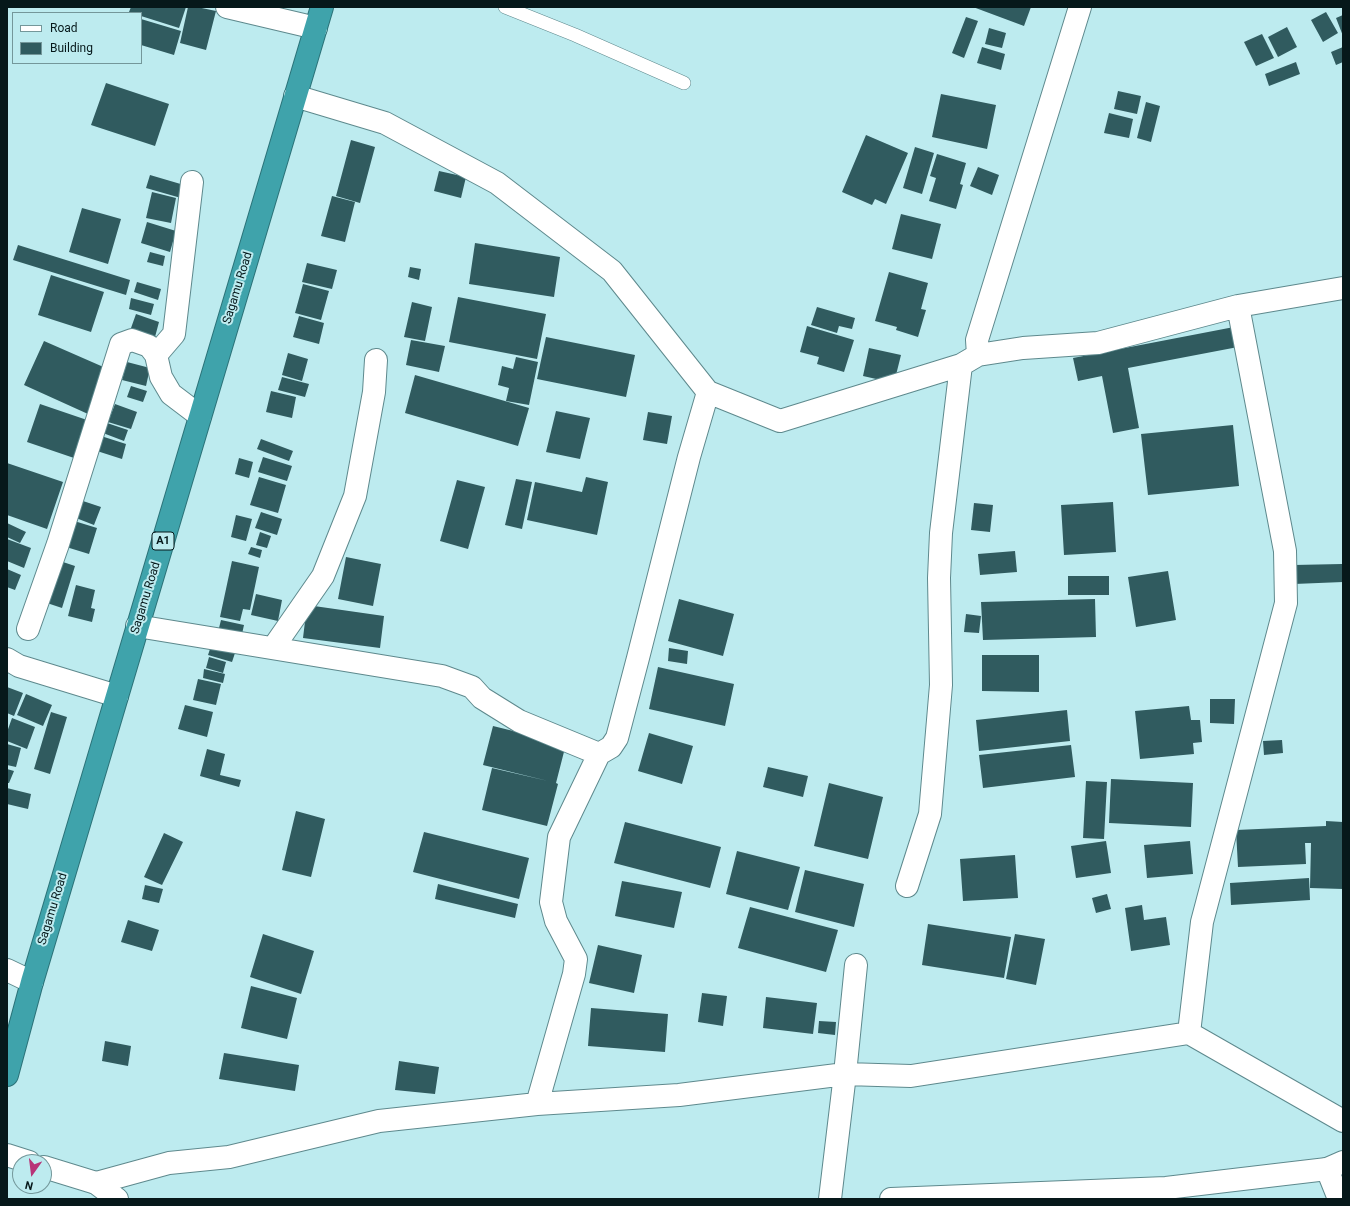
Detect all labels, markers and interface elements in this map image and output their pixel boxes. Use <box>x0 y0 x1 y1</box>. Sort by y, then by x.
legend <box>12 12 142 64</box>
text: Road <box>50 21 78 35</box>
text: Building <box>50 41 93 55</box>
street label: Sagamu Road <box>220 250 256 326</box>
road number: A1 <box>152 532 174 550</box>
street label: Sagamu Road <box>128 560 164 636</box>
street label: Sagamu Road <box>35 871 71 947</box>
north arrow <box>12 1154 52 1194</box>
text: N <box>24 1178 35 1192</box>

